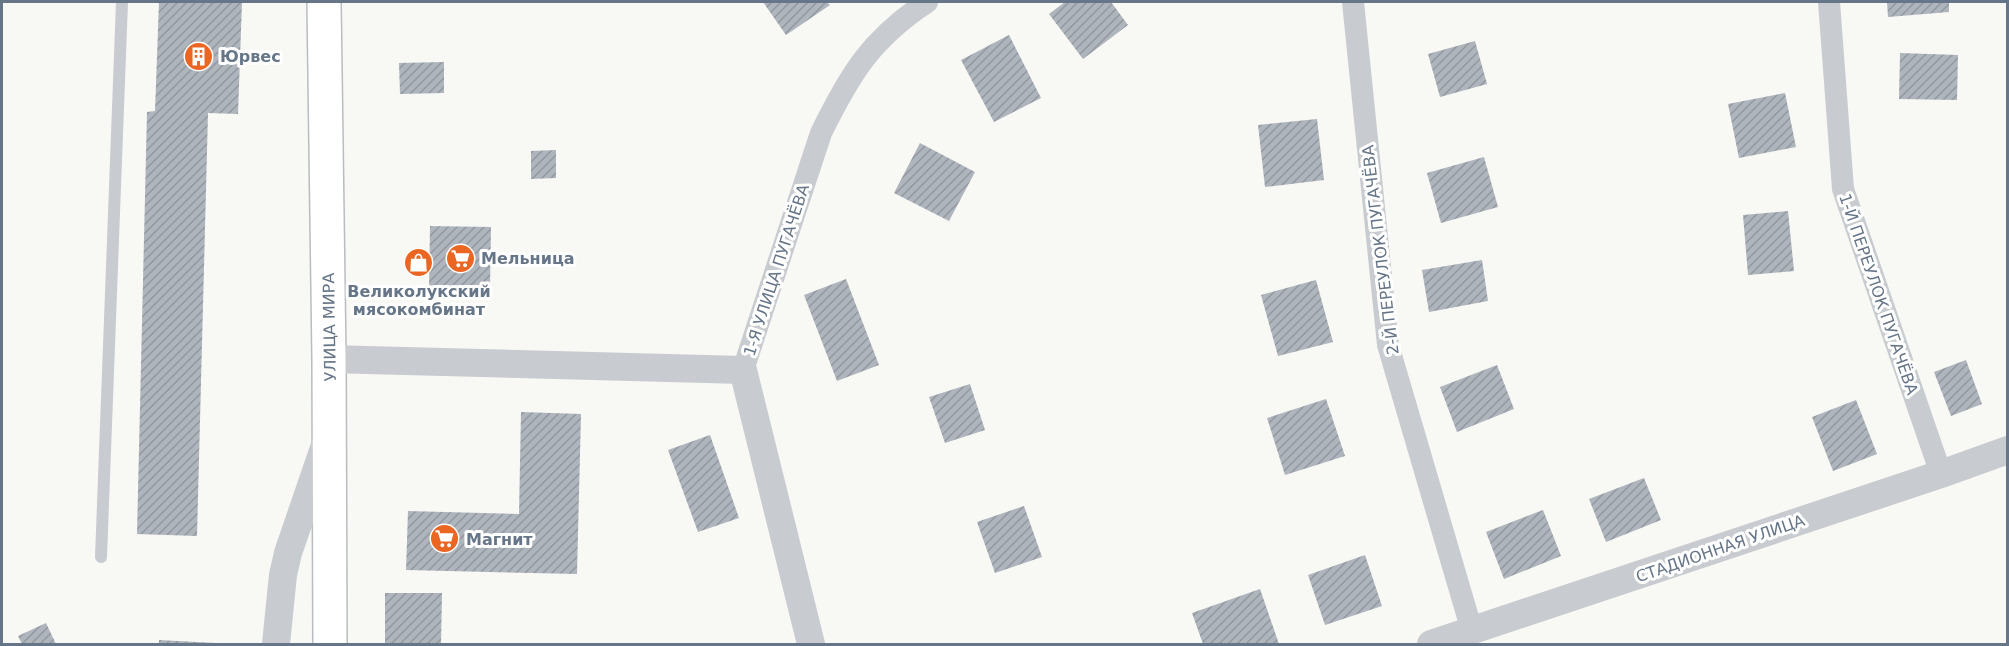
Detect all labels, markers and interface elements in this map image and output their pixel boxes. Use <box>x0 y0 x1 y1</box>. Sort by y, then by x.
building icon: Юрвес <box>183 40 215 72</box>
place label: Юрвес <box>220 47 281 66</box>
street label: 2-Й ПЕРЕУЛОК ПУГАЧЁВА <box>1358 144 1403 356</box>
street label: 1-Я УЛИЦА ПУГАЧЁВА <box>740 182 813 359</box>
street label: 1-Й ПЕРЕУЛОК ПУГАЧЁВА <box>1835 191 1922 397</box>
supermarket icon: Мельница <box>444 242 476 274</box>
shop icon: Великолукский мясокомбинат <box>403 247 435 279</box>
place label: Мельница <box>481 249 575 268</box>
street label: УЛИЦА МИРА <box>319 272 340 381</box>
place label: Великолукский мясокомбинат <box>347 282 491 319</box>
street label: СТАДИОННАЯ УЛИЦА <box>1633 511 1807 586</box>
supermarket icon: Магнит <box>429 523 461 555</box>
place label: Магнит <box>466 530 533 549</box>

